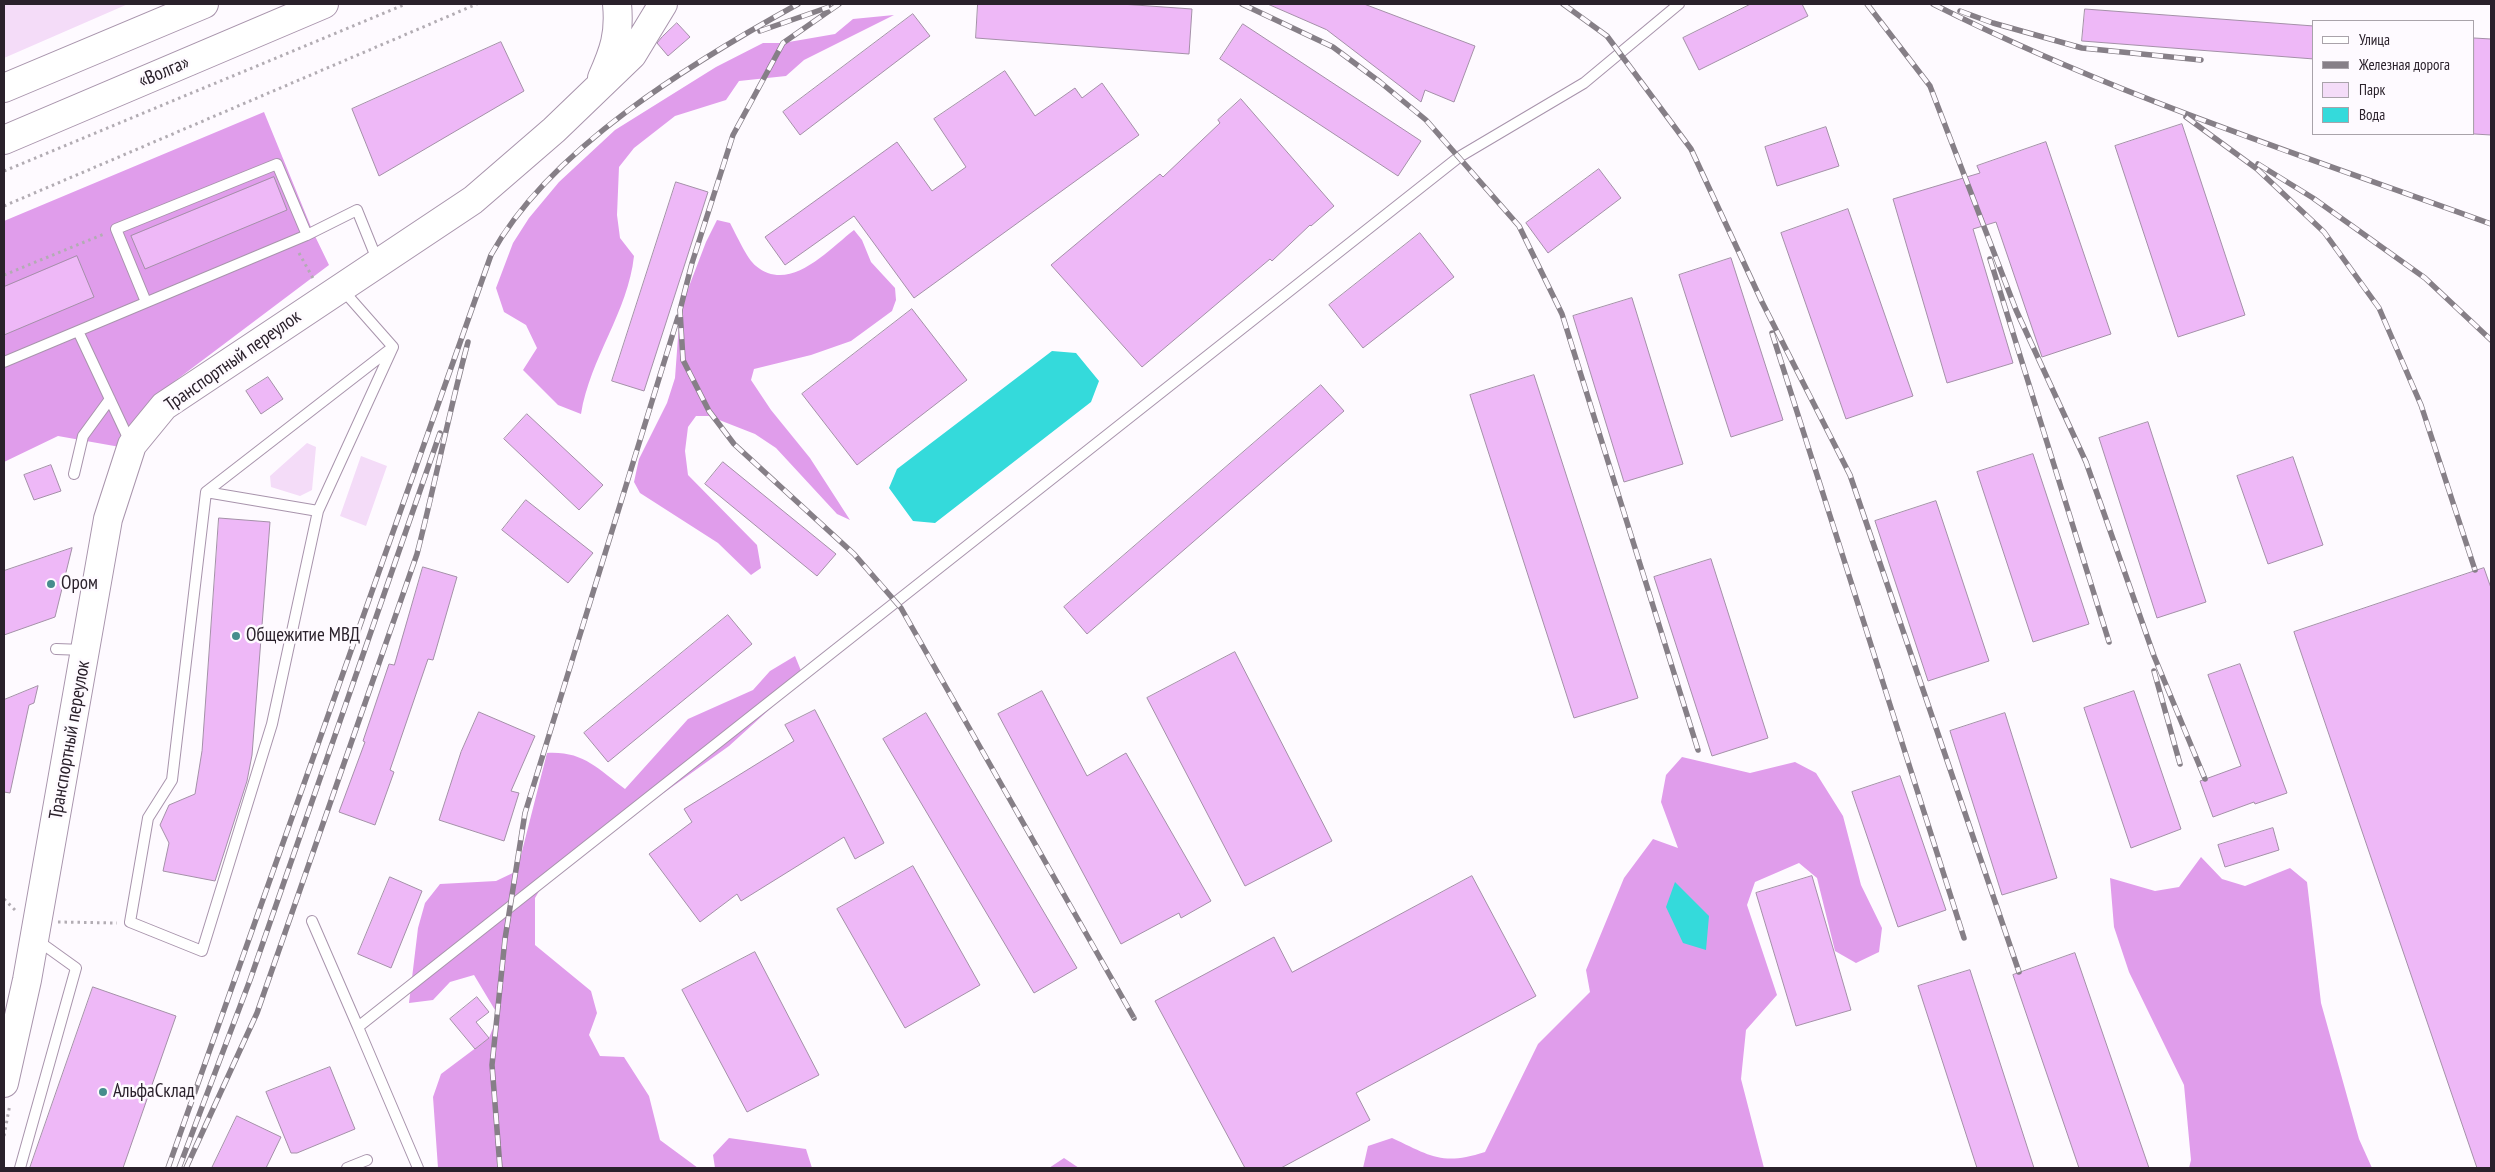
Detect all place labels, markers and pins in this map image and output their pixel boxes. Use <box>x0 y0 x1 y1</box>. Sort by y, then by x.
place label: Ором <box>61 573 98 595</box>
marker: Ором <box>45 578 57 590</box>
place label: Общежитие МВД <box>246 625 360 647</box>
marker: Общежитие МВД <box>230 630 242 642</box>
place label: АльфаСклад <box>113 1081 195 1103</box>
marker: АльфаСклад <box>97 1086 109 1098</box>

